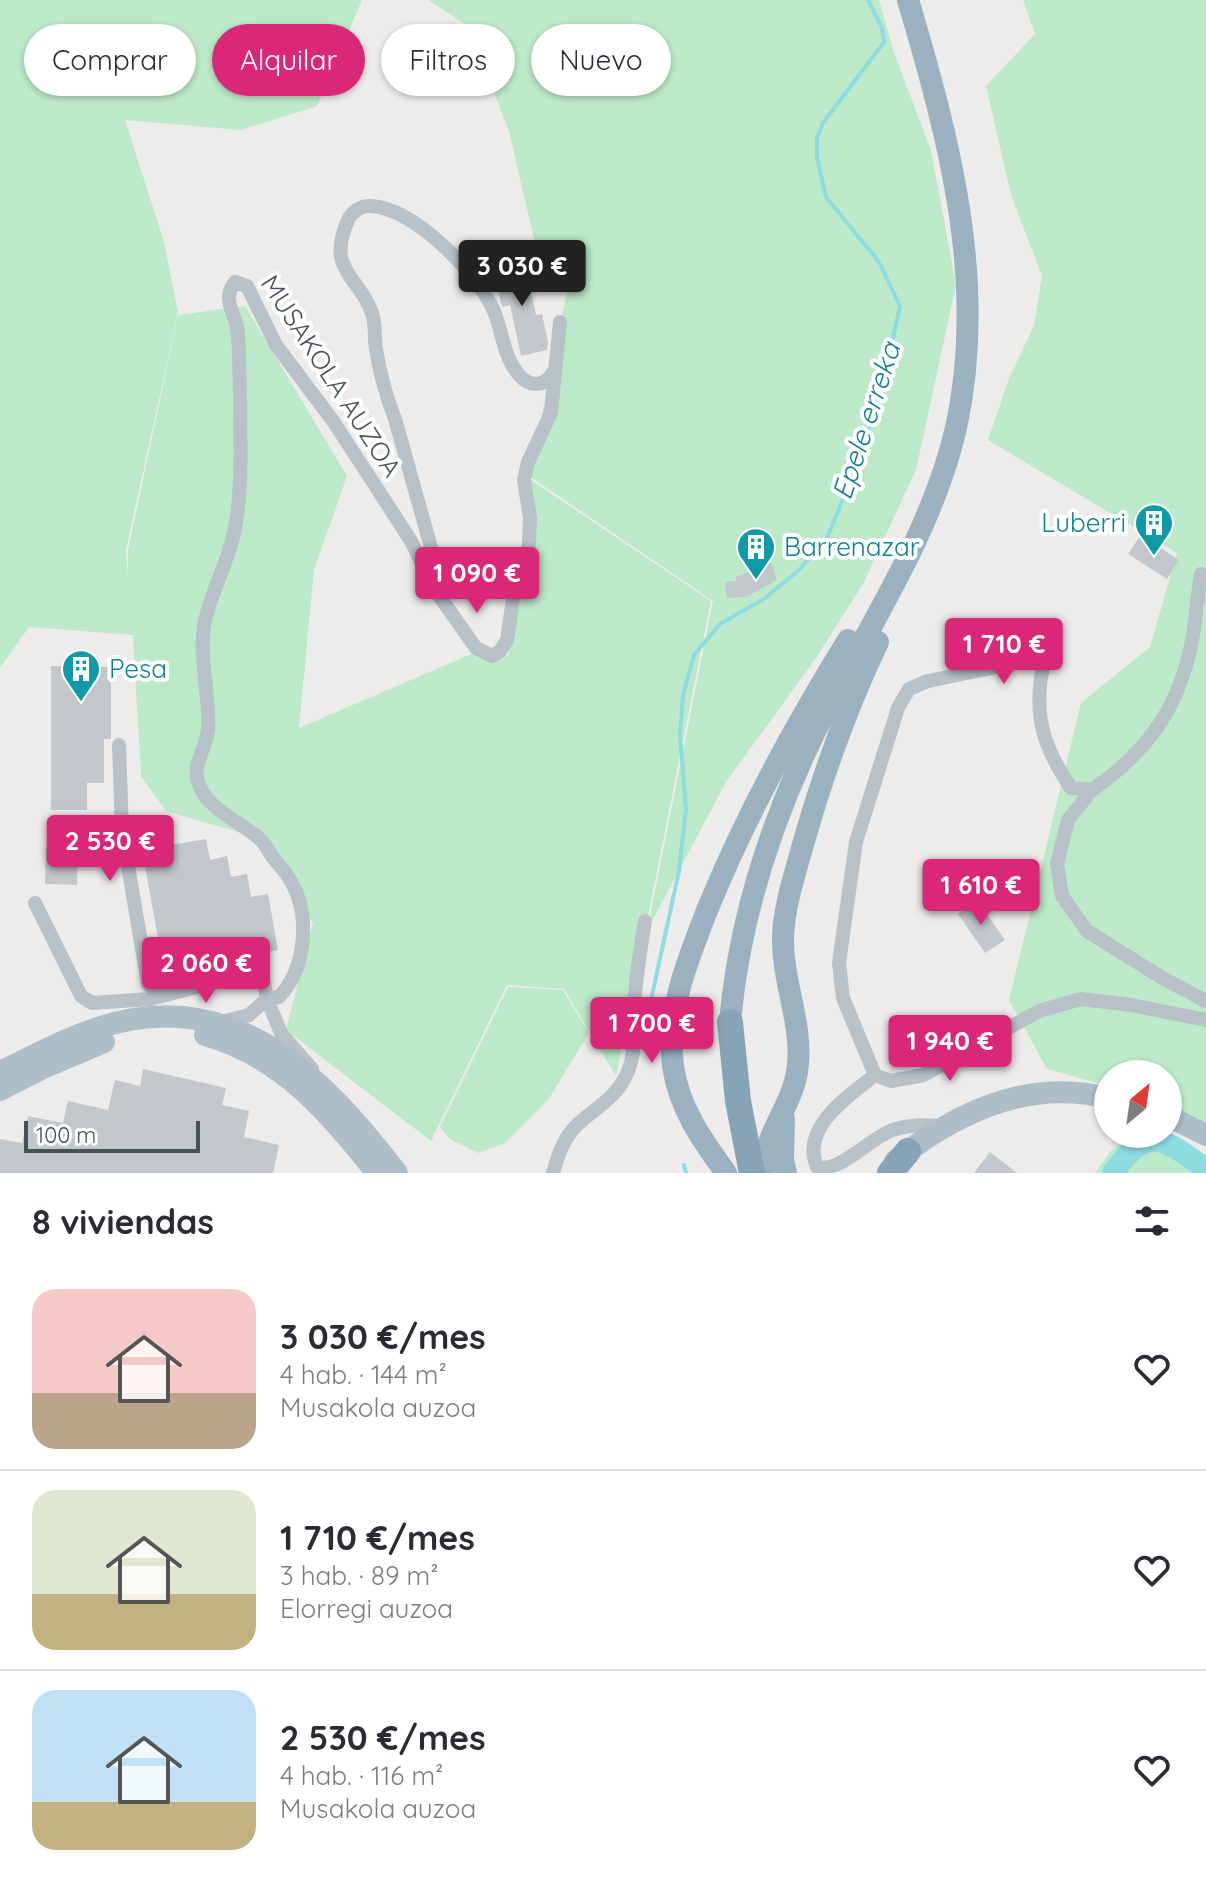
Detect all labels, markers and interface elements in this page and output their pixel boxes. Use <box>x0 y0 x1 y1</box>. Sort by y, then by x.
chip: Comprar <box>24 24 196 96</box>
chip: Alquilar <box>212 24 365 96</box>
chip: Filtros <box>381 24 515 96</box>
chip: Nuevo <box>531 24 671 96</box>
pin: 3 030 € <box>448 240 596 308</box>
text: 3 030 € <box>477 249 567 282</box>
street label: MUSAKOLA AUZOA <box>254 269 409 483</box>
water label: Epele erreka <box>824 336 908 504</box>
building icon: Luberri <box>1133 502 1175 557</box>
place label: Luberri <box>1041 506 1126 539</box>
building icon: Barrenazar <box>735 526 777 581</box>
place label: Barrenazar <box>784 530 920 563</box>
pin: 1 090 € <box>403 547 551 615</box>
text: 1 090 € <box>433 556 521 589</box>
pin: 1 710 € <box>930 618 1078 686</box>
text: 1 710 € <box>963 627 1045 660</box>
building icon: Pesa <box>60 648 102 703</box>
place label: Pesa <box>109 652 167 685</box>
pin: 2 530 € <box>36 815 184 883</box>
text: 2 530 € <box>65 824 155 857</box>
pin: 1 610 € <box>907 859 1055 927</box>
text: 1 610 € <box>941 868 1021 901</box>
pin: 2 060 € <box>132 937 280 1005</box>
text: 2 060 € <box>160 946 252 979</box>
pin: 1 700 € <box>578 997 726 1065</box>
text: 1 700 € <box>608 1006 696 1039</box>
pin: 1 940 € <box>876 1015 1024 1083</box>
text: 1 940 € <box>907 1024 994 1057</box>
north arrow <box>1094 1060 1182 1148</box>
map controls <box>1094 1060 1182 1148</box>
scale bar <box>24 1117 200 1153</box>
text: 100 m <box>36 1121 96 1149</box>
icon: filters <box>1130 1199 1174 1243</box>
text: 8 viviendas <box>32 1200 214 1243</box>
text: 3 030 €/mes <box>280 1315 486 1358</box>
icon: home <box>96 1321 192 1417</box>
icon: heart <box>1130 1347 1174 1391</box>
text: 4 hab. · 144 m² <box>280 1358 447 1391</box>
text: Musakola auzoa <box>280 1391 476 1424</box>
text: 1 710 €/mes <box>280 1516 475 1559</box>
icon: home <box>96 1522 192 1618</box>
icon: heart <box>1130 1548 1174 1592</box>
text: 3 hab. · 89 m² <box>280 1559 439 1592</box>
text: Elorregi auzoa <box>280 1592 453 1625</box>
text: 2 530 €/mes <box>280 1716 486 1759</box>
icon: home <box>96 1722 192 1818</box>
icon: heart <box>1130 1748 1174 1792</box>
text: 4 hab. · 116 m² <box>280 1759 443 1792</box>
text: Musakola auzoa <box>280 1792 476 1825</box>

